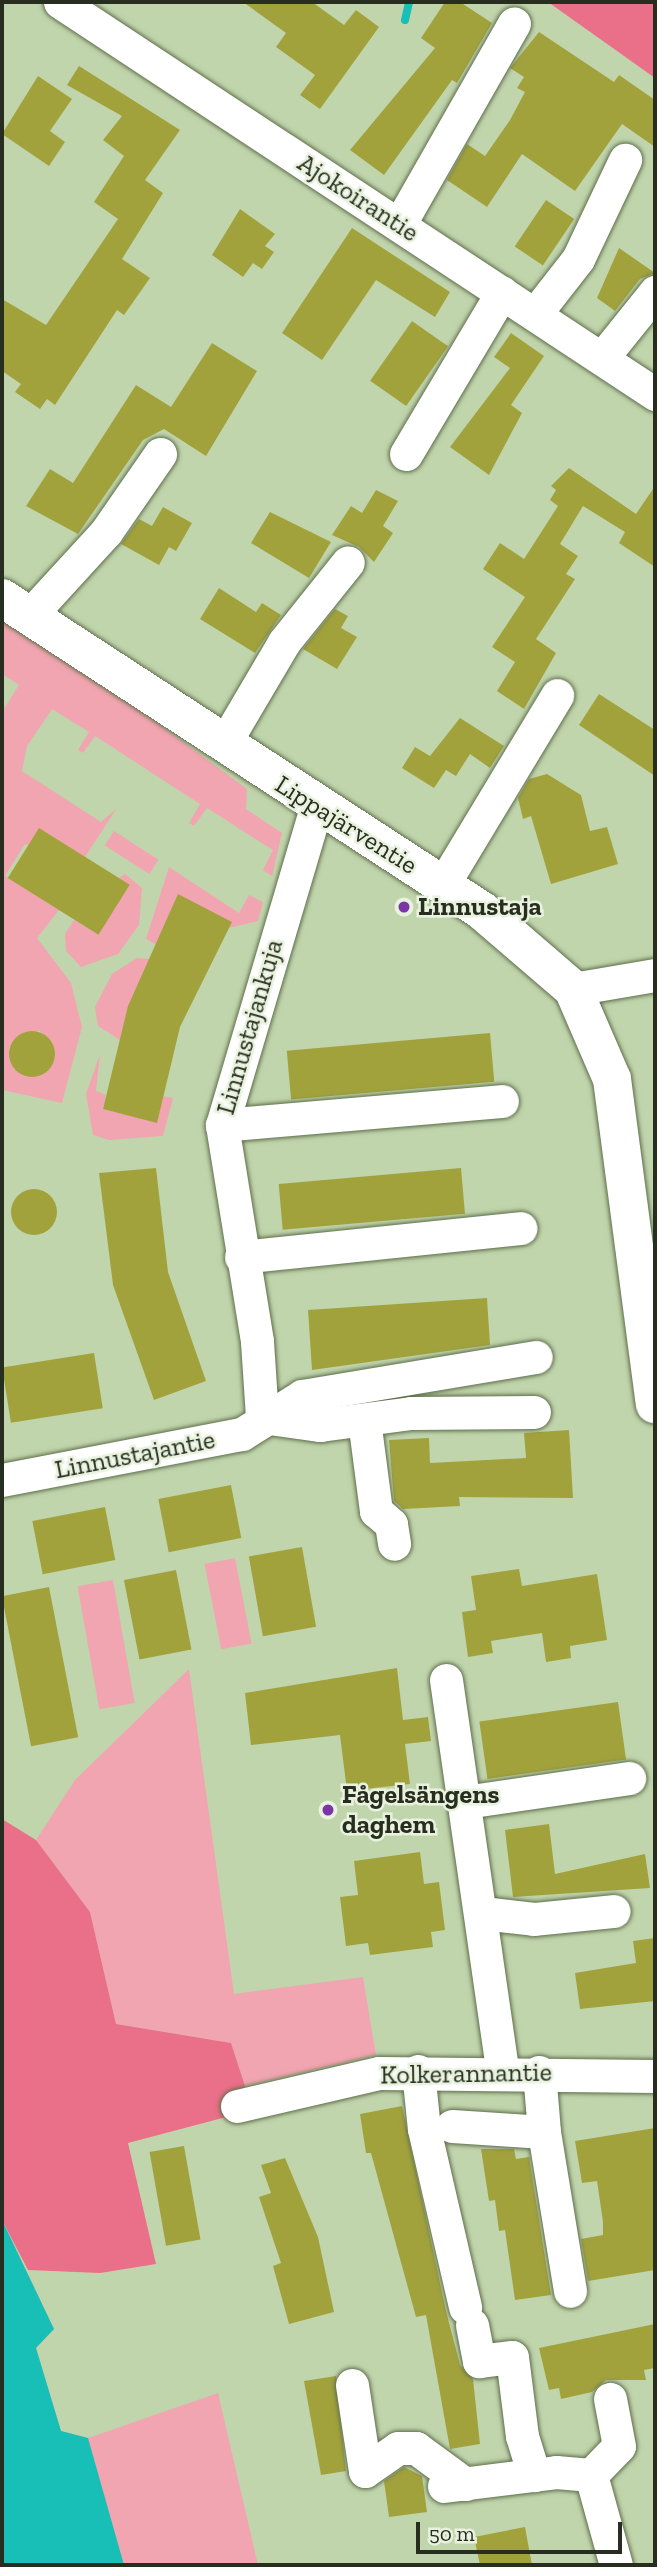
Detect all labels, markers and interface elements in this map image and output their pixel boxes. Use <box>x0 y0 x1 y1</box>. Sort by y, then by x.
street label: Ajokoirantie <box>292 147 424 249</box>
street label: Lippajärventie <box>269 769 423 881</box>
place label: Linnustaja <box>418 891 542 923</box>
marker: Linnustaja <box>396 899 412 915</box>
street label: Linnustajankuja <box>210 936 290 1118</box>
street label: Linnustajantie <box>52 1424 218 1486</box>
place label: Fågelsängens daghem <box>342 1779 500 1840</box>
marker: Fågelsängens daghem <box>320 1802 336 1818</box>
street label: Kolkerannantie <box>380 2057 552 2091</box>
scale bar <box>419 2508 626 2552</box>
text: 50 m <box>429 2521 475 2546</box>

